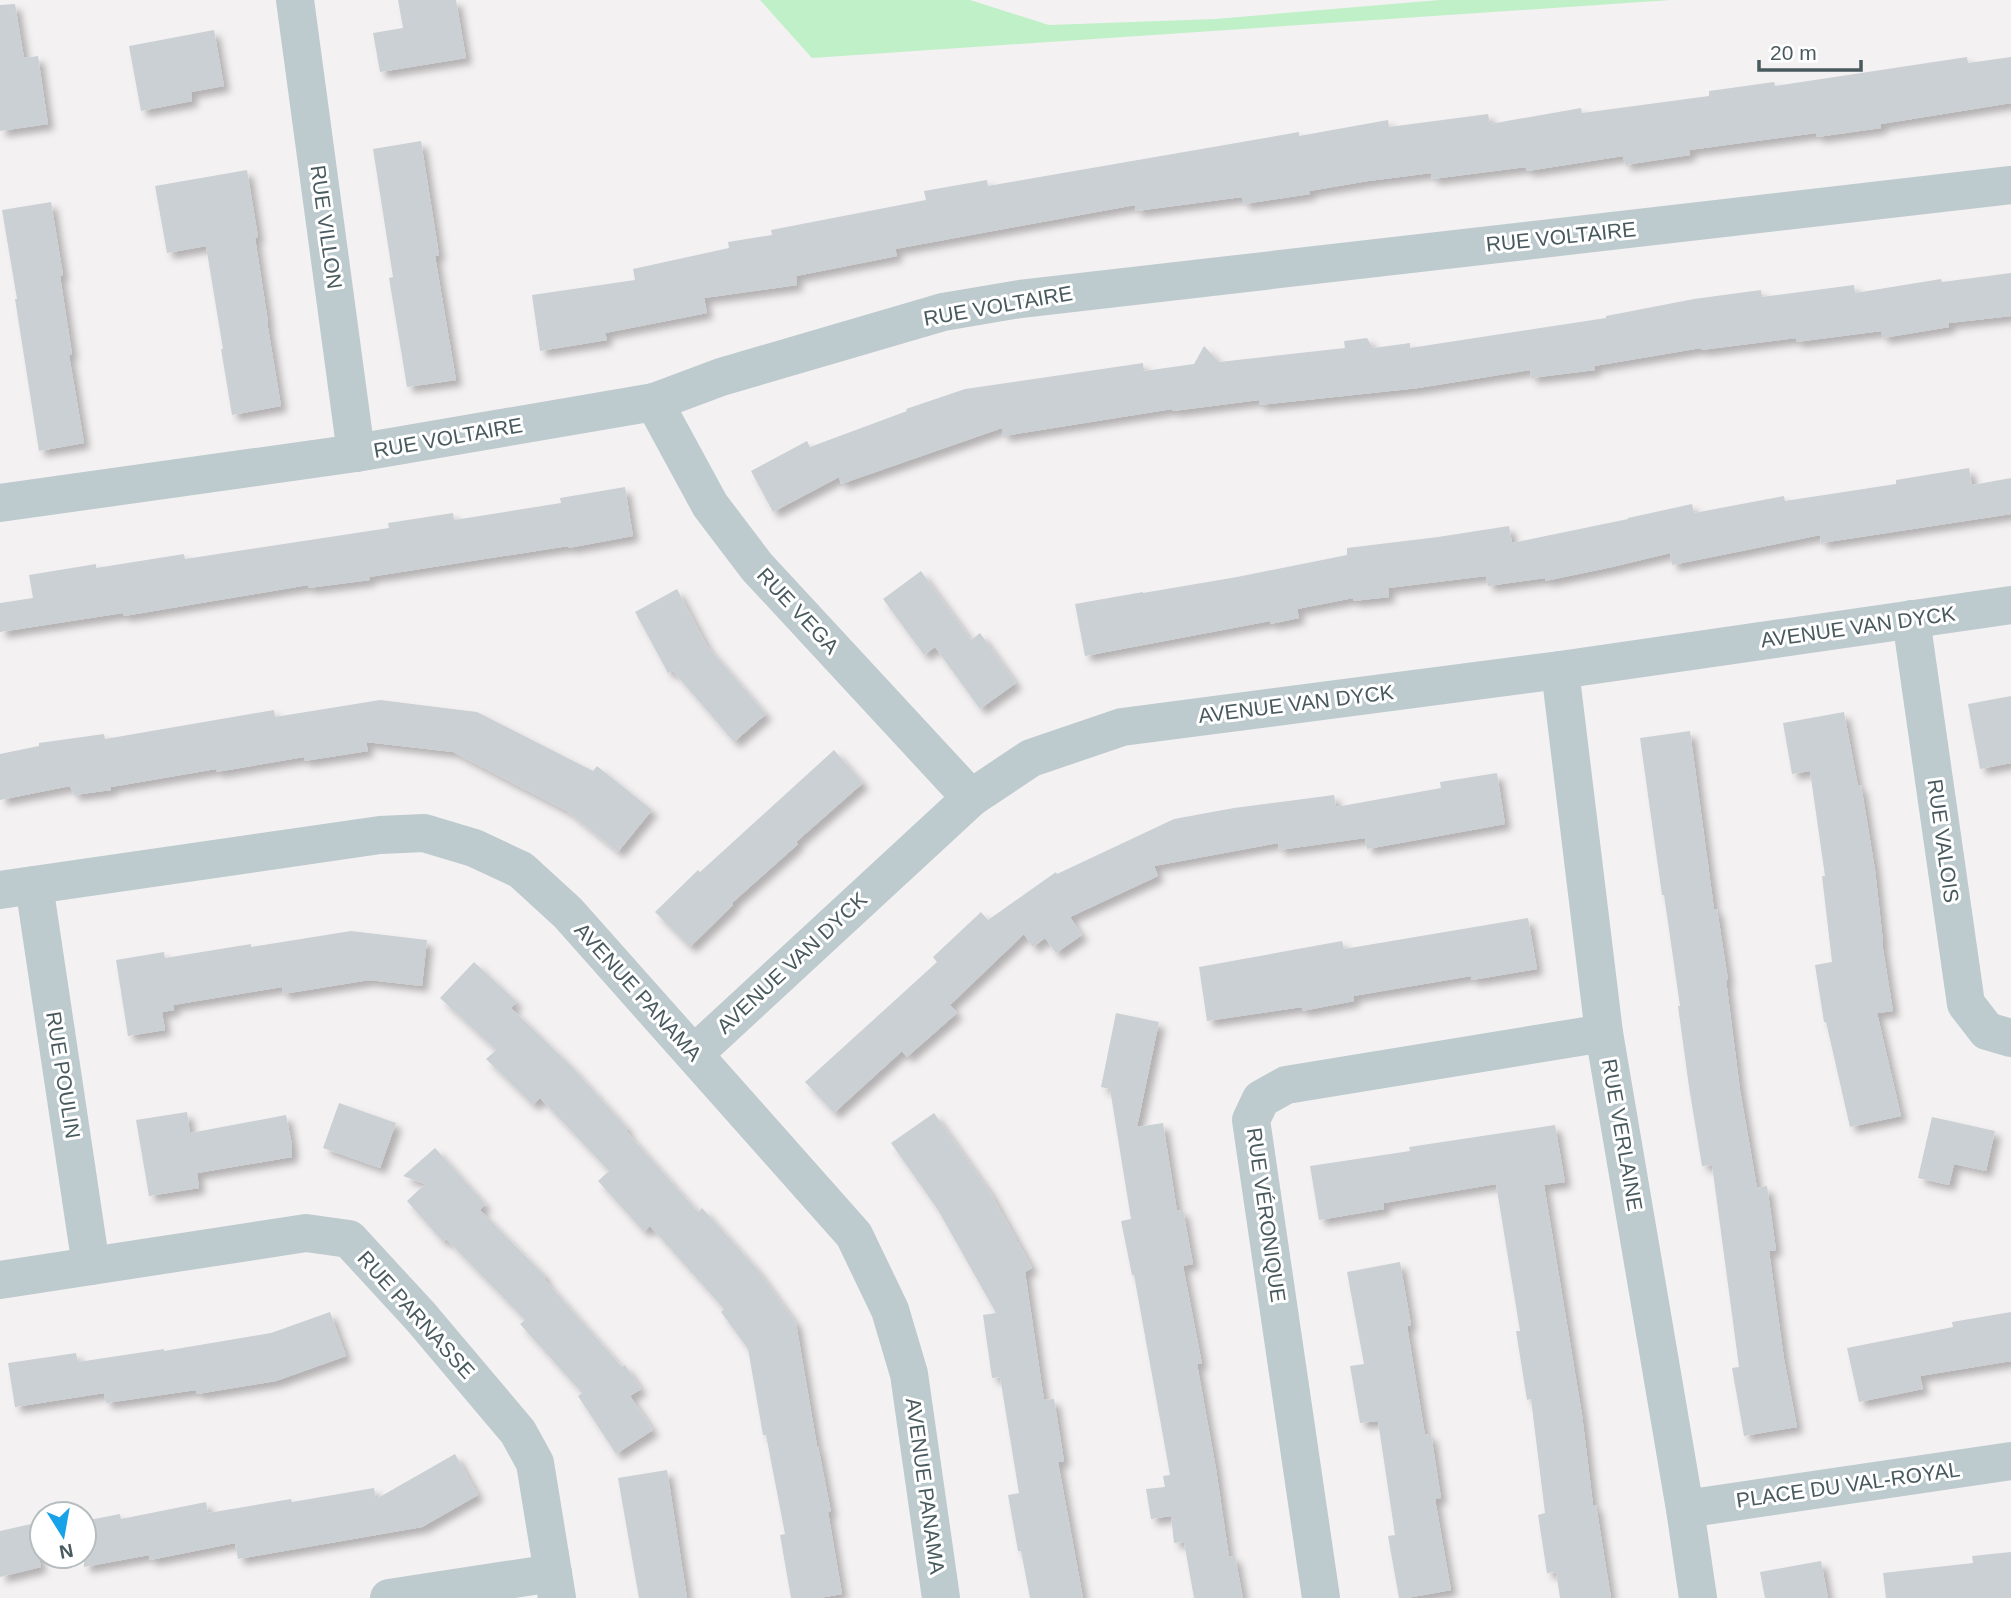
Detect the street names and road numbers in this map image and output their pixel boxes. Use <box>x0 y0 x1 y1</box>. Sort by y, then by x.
street label: RUE VILLON <box>306 164 347 290</box>
street label: RUE VOLTAIRE <box>1485 217 1637 256</box>
street label: RUE VOLTAIRE <box>922 281 1074 330</box>
street label: RUE VOLTAIRE <box>372 413 524 462</box>
street label: RUE VEGA <box>753 563 844 658</box>
street label: AVENUE VAN DYCK <box>1759 601 1957 652</box>
street label: AVENUE VAN DYCK <box>1197 680 1395 727</box>
street label: RUE VALOIS <box>1923 778 1964 904</box>
street label: AVENUE VAN DYCK <box>712 887 871 1038</box>
street label: AVENUE PANAMA <box>570 918 706 1065</box>
street label: RUE POULIN <box>42 1010 85 1140</box>
street label: RUE VERLAINE <box>1598 1057 1647 1213</box>
street label: RUE VÉRONIQUE <box>1243 1126 1290 1304</box>
street label: RUE PARNASSE <box>353 1246 479 1383</box>
street label: AVENUE PANAMA <box>902 1396 949 1576</box>
street label: PLACE DU VAL-ROYAL <box>1735 1457 1961 1512</box>

